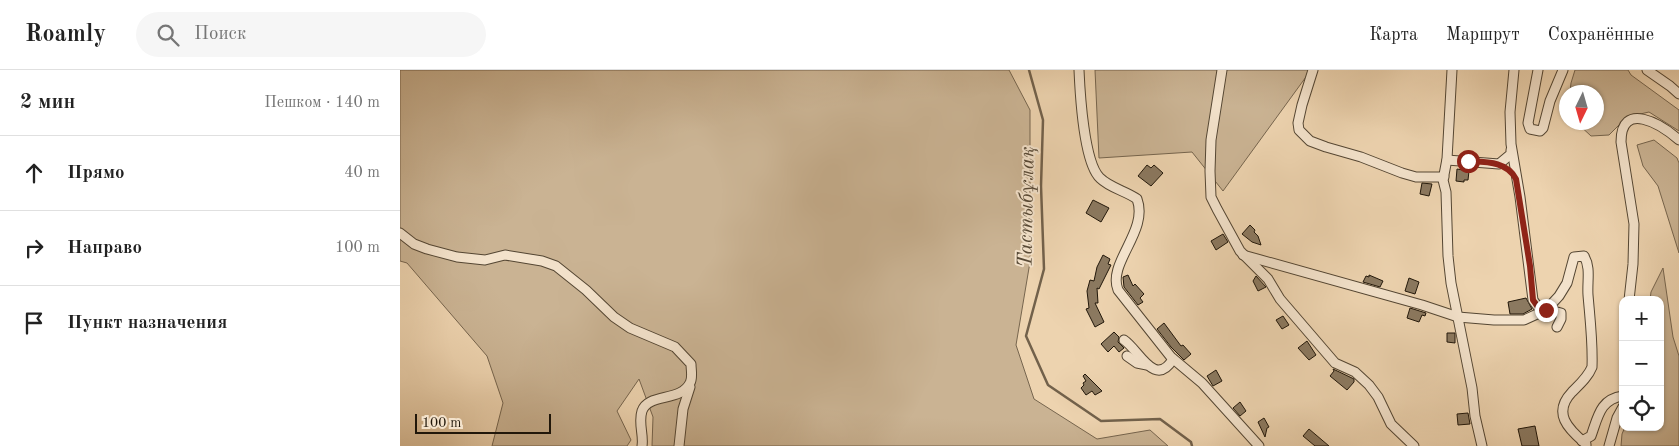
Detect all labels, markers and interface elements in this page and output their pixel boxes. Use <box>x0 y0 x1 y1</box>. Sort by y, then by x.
search box <box>136 12 486 57</box>
icon: search <box>154 21 182 49</box>
text: Roamly <box>25 23 106 47</box>
text: Поиск <box>194 25 246 44</box>
text: Карта <box>1369 26 1418 44</box>
text: Маршрут <box>1446 26 1520 44</box>
text: Сохранённые <box>1548 26 1654 44</box>
north arrow <box>1559 85 1604 130</box>
text: 2 мин <box>20 92 75 113</box>
text: Пешком · 140 m <box>264 95 380 111</box>
water label: Тастыбұлақ <box>1015 146 1039 268</box>
route start <box>1457 150 1480 173</box>
icon: ahead <box>20 159 48 187</box>
text: Прямо <box>67 164 125 183</box>
text: 40 m <box>344 165 380 181</box>
icon: right <box>20 234 48 262</box>
text: Направо <box>67 239 142 258</box>
text: 100 m <box>335 240 380 256</box>
map controls <box>1619 296 1664 431</box>
button: + <box>1619 296 1664 341</box>
route end <box>1535 299 1558 322</box>
icon: arrive <box>20 309 48 337</box>
text: Пункт назначения <box>67 314 227 333</box>
button: − <box>1619 341 1664 386</box>
button: locate <box>1619 386 1664 431</box>
scale bar <box>415 411 551 434</box>
text: 100 m <box>422 416 461 430</box>

